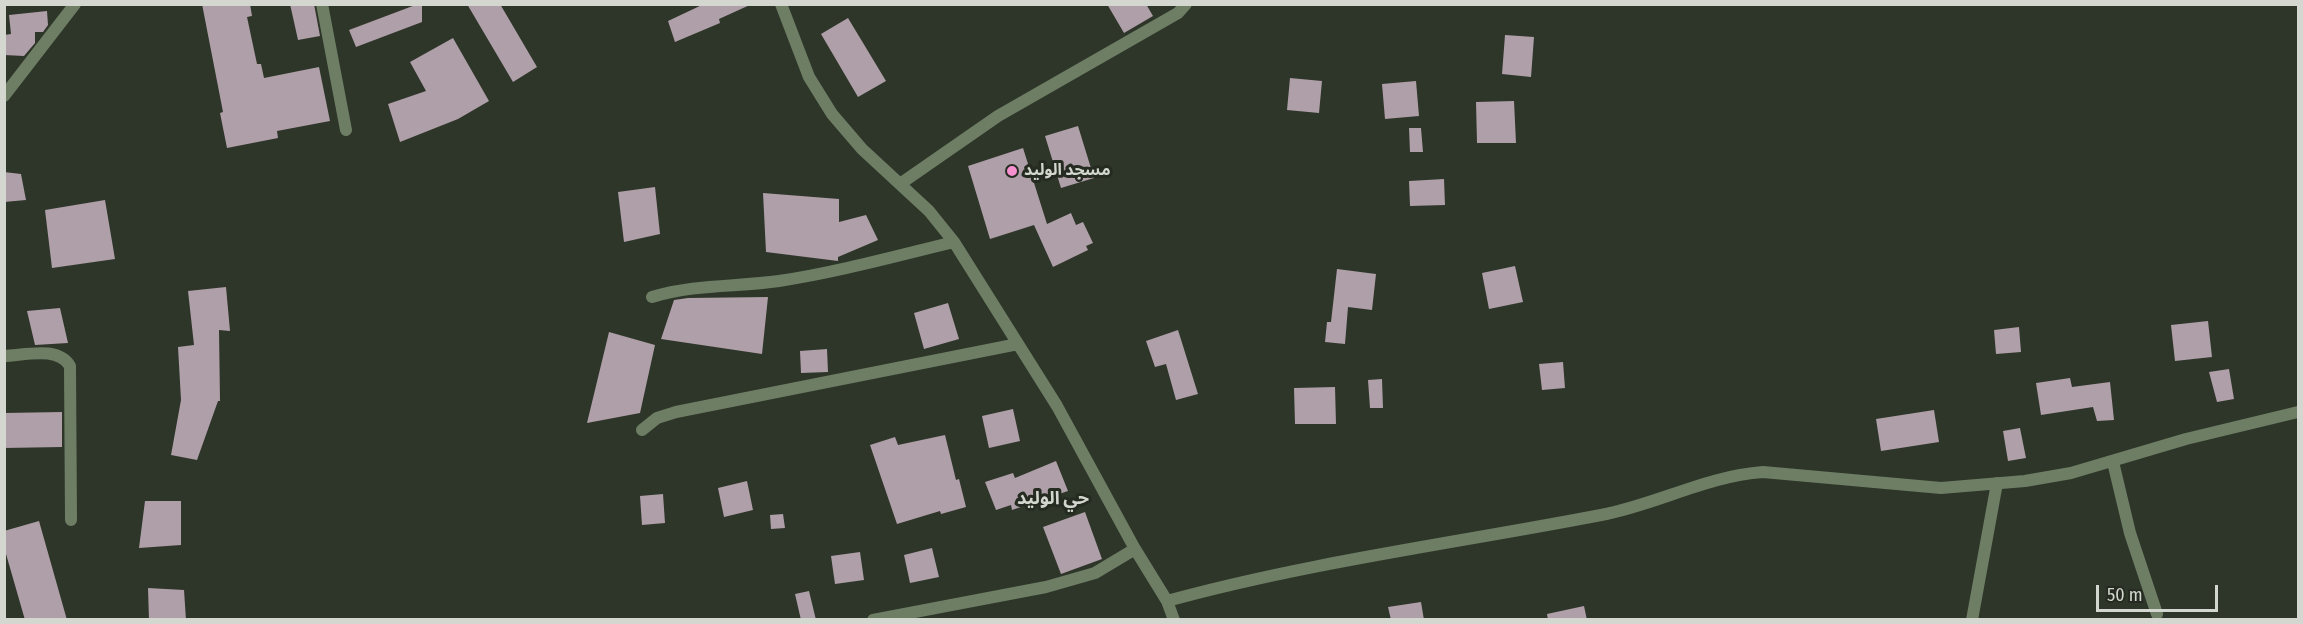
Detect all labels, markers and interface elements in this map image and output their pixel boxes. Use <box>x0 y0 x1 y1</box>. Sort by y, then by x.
place label: مسجد الوليد <box>1024 161 1110 181</box>
marker: مسجد الوليد <box>1005 164 1019 178</box>
district label: حي الوليد <box>1017 488 1089 510</box>
scale bar <box>2099 573 2220 611</box>
text: 50 m <box>2107 584 2143 606</box>

